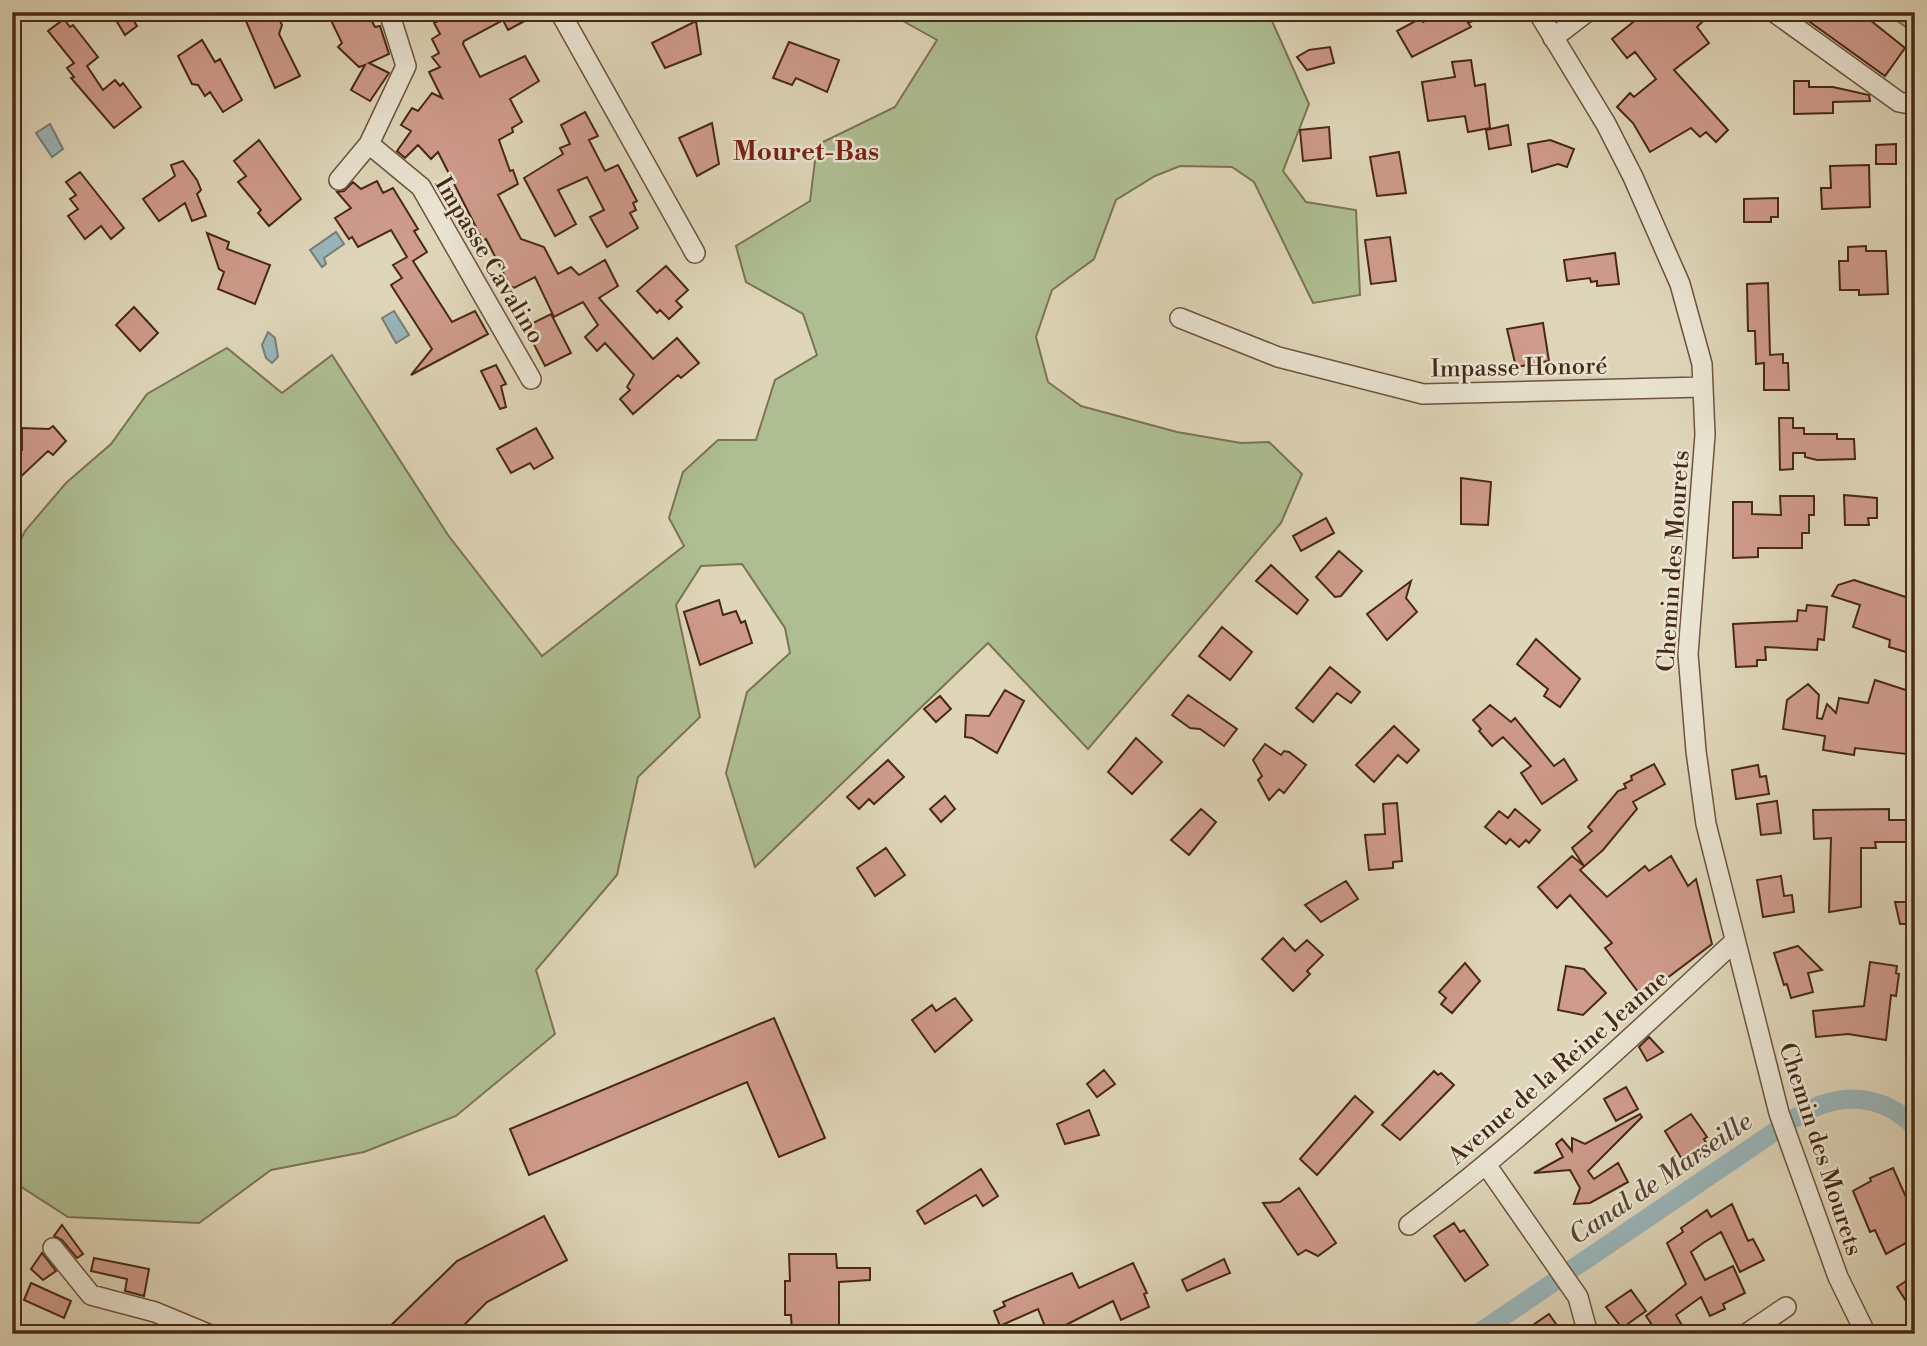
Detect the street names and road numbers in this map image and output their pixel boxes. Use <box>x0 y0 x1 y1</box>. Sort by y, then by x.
street label: Impasse Cavalino <box>428 172 551 349</box>
street label: Impasse Honoré <box>1430 351 1608 385</box>
street label: Chemin des Mourets <box>1651 449 1697 673</box>
street label: Avenue de la Reine Jeanne <box>1442 964 1675 1172</box>
street label: Chemin des Mourets <box>1771 1039 1869 1260</box>

